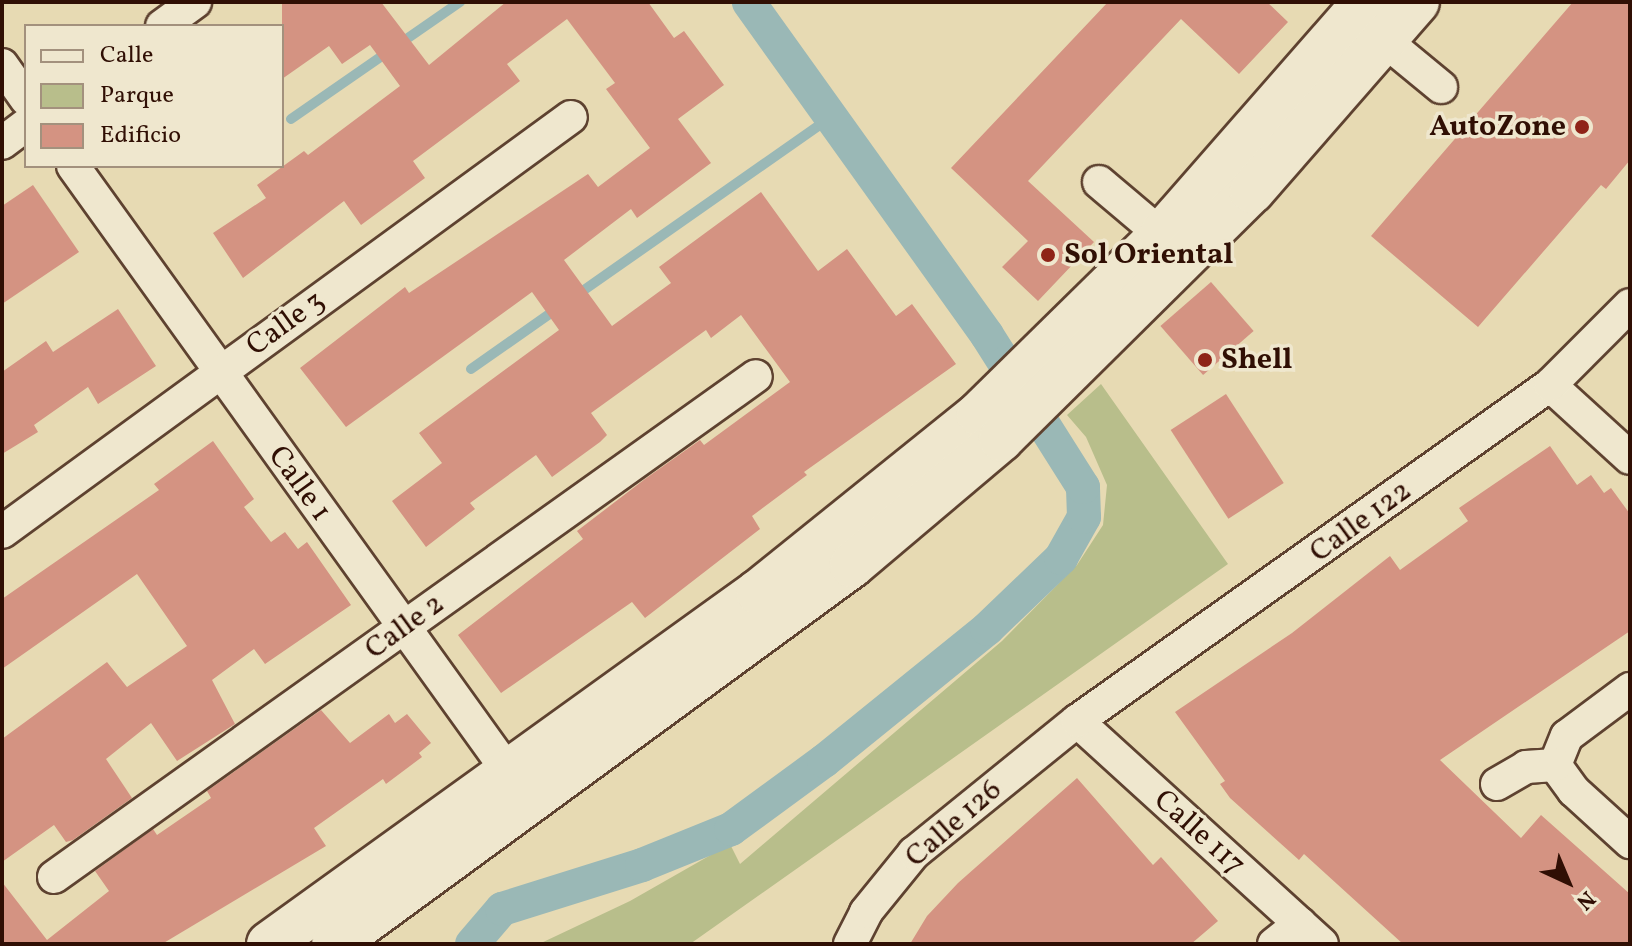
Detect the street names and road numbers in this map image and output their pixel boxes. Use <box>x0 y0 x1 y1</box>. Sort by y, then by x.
street label: Calle 3 <box>240 284 332 364</box>
street label: Calle 1 <box>260 439 338 529</box>
street label: Calle 122 <box>1303 473 1419 571</box>
street label: Calle 2 <box>358 586 452 668</box>
street label: Calle 126 <box>899 772 1009 876</box>
street label: Calle 117 <box>1146 783 1252 883</box>

